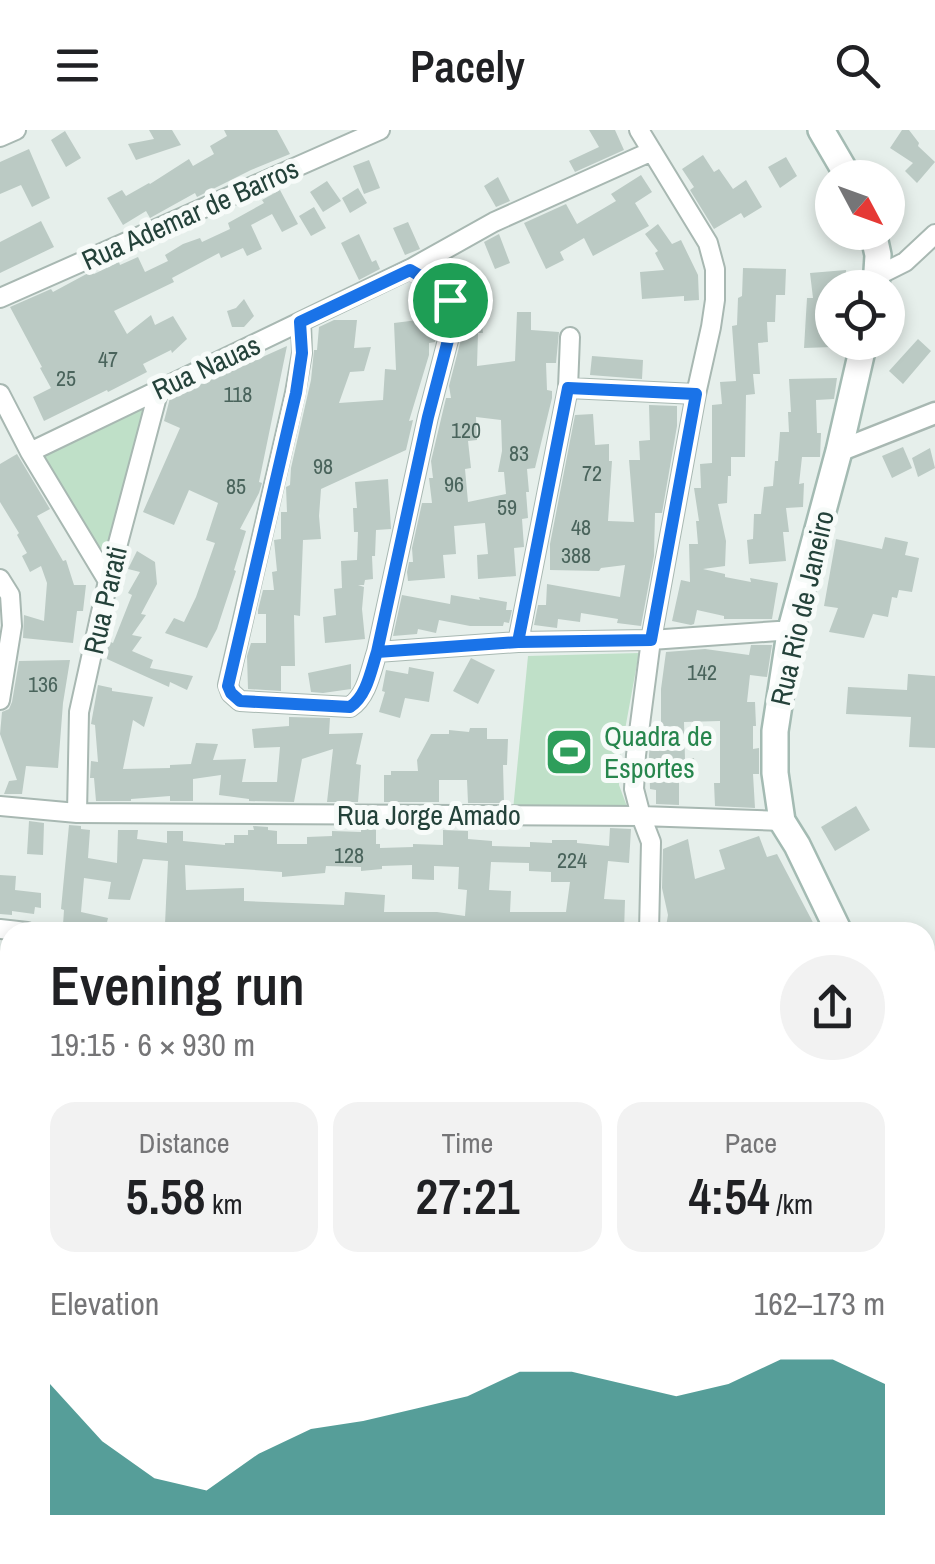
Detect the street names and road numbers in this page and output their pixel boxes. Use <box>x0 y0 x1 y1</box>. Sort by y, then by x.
street label: Rua Ademar de Barros <box>76 149 304 279</box>
street label: Rua Nauas <box>146 326 266 408</box>
street label: Rua Rio de Janeiro <box>761 507 843 709</box>
street label: Rua Parati <box>74 542 136 658</box>
street label: Rua Jorge Amado <box>337 796 521 834</box>

